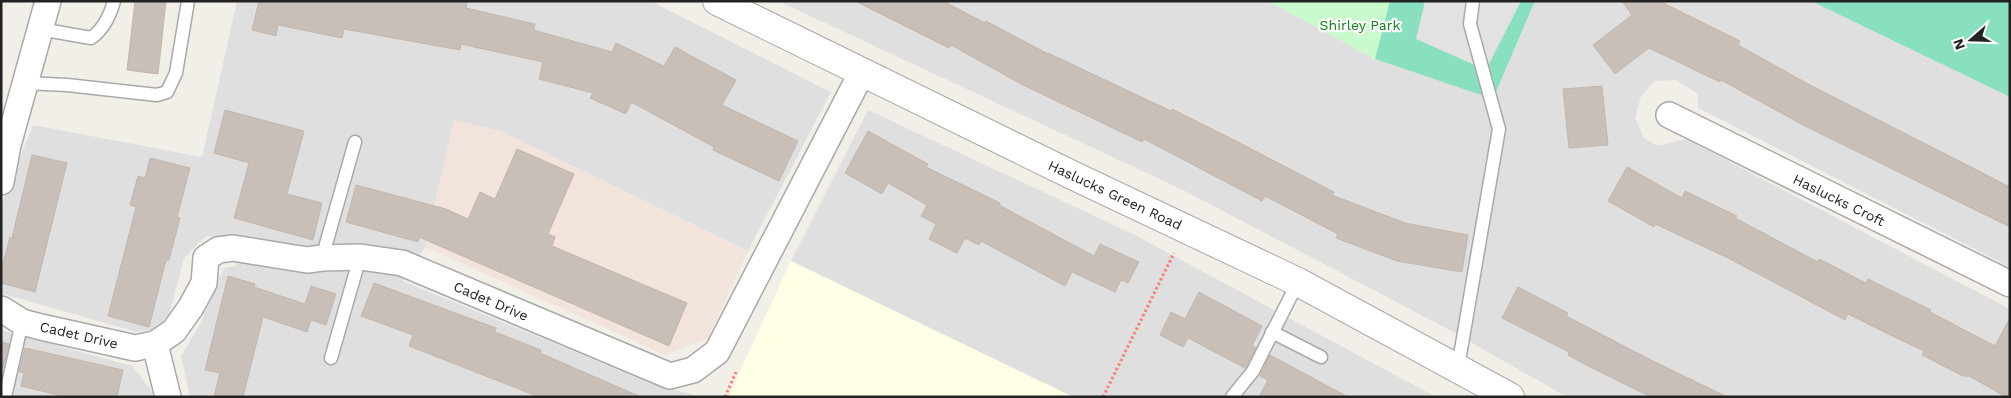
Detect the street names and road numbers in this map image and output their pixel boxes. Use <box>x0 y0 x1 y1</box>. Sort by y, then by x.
street label: Haslucks Green Road <box>1046 157 1184 233</box>
street label: Haslucks Croft <box>1790 171 1888 229</box>
street label: Cadet Drive <box>451 278 531 324</box>
street label: Cadet Drive <box>38 318 120 352</box>

